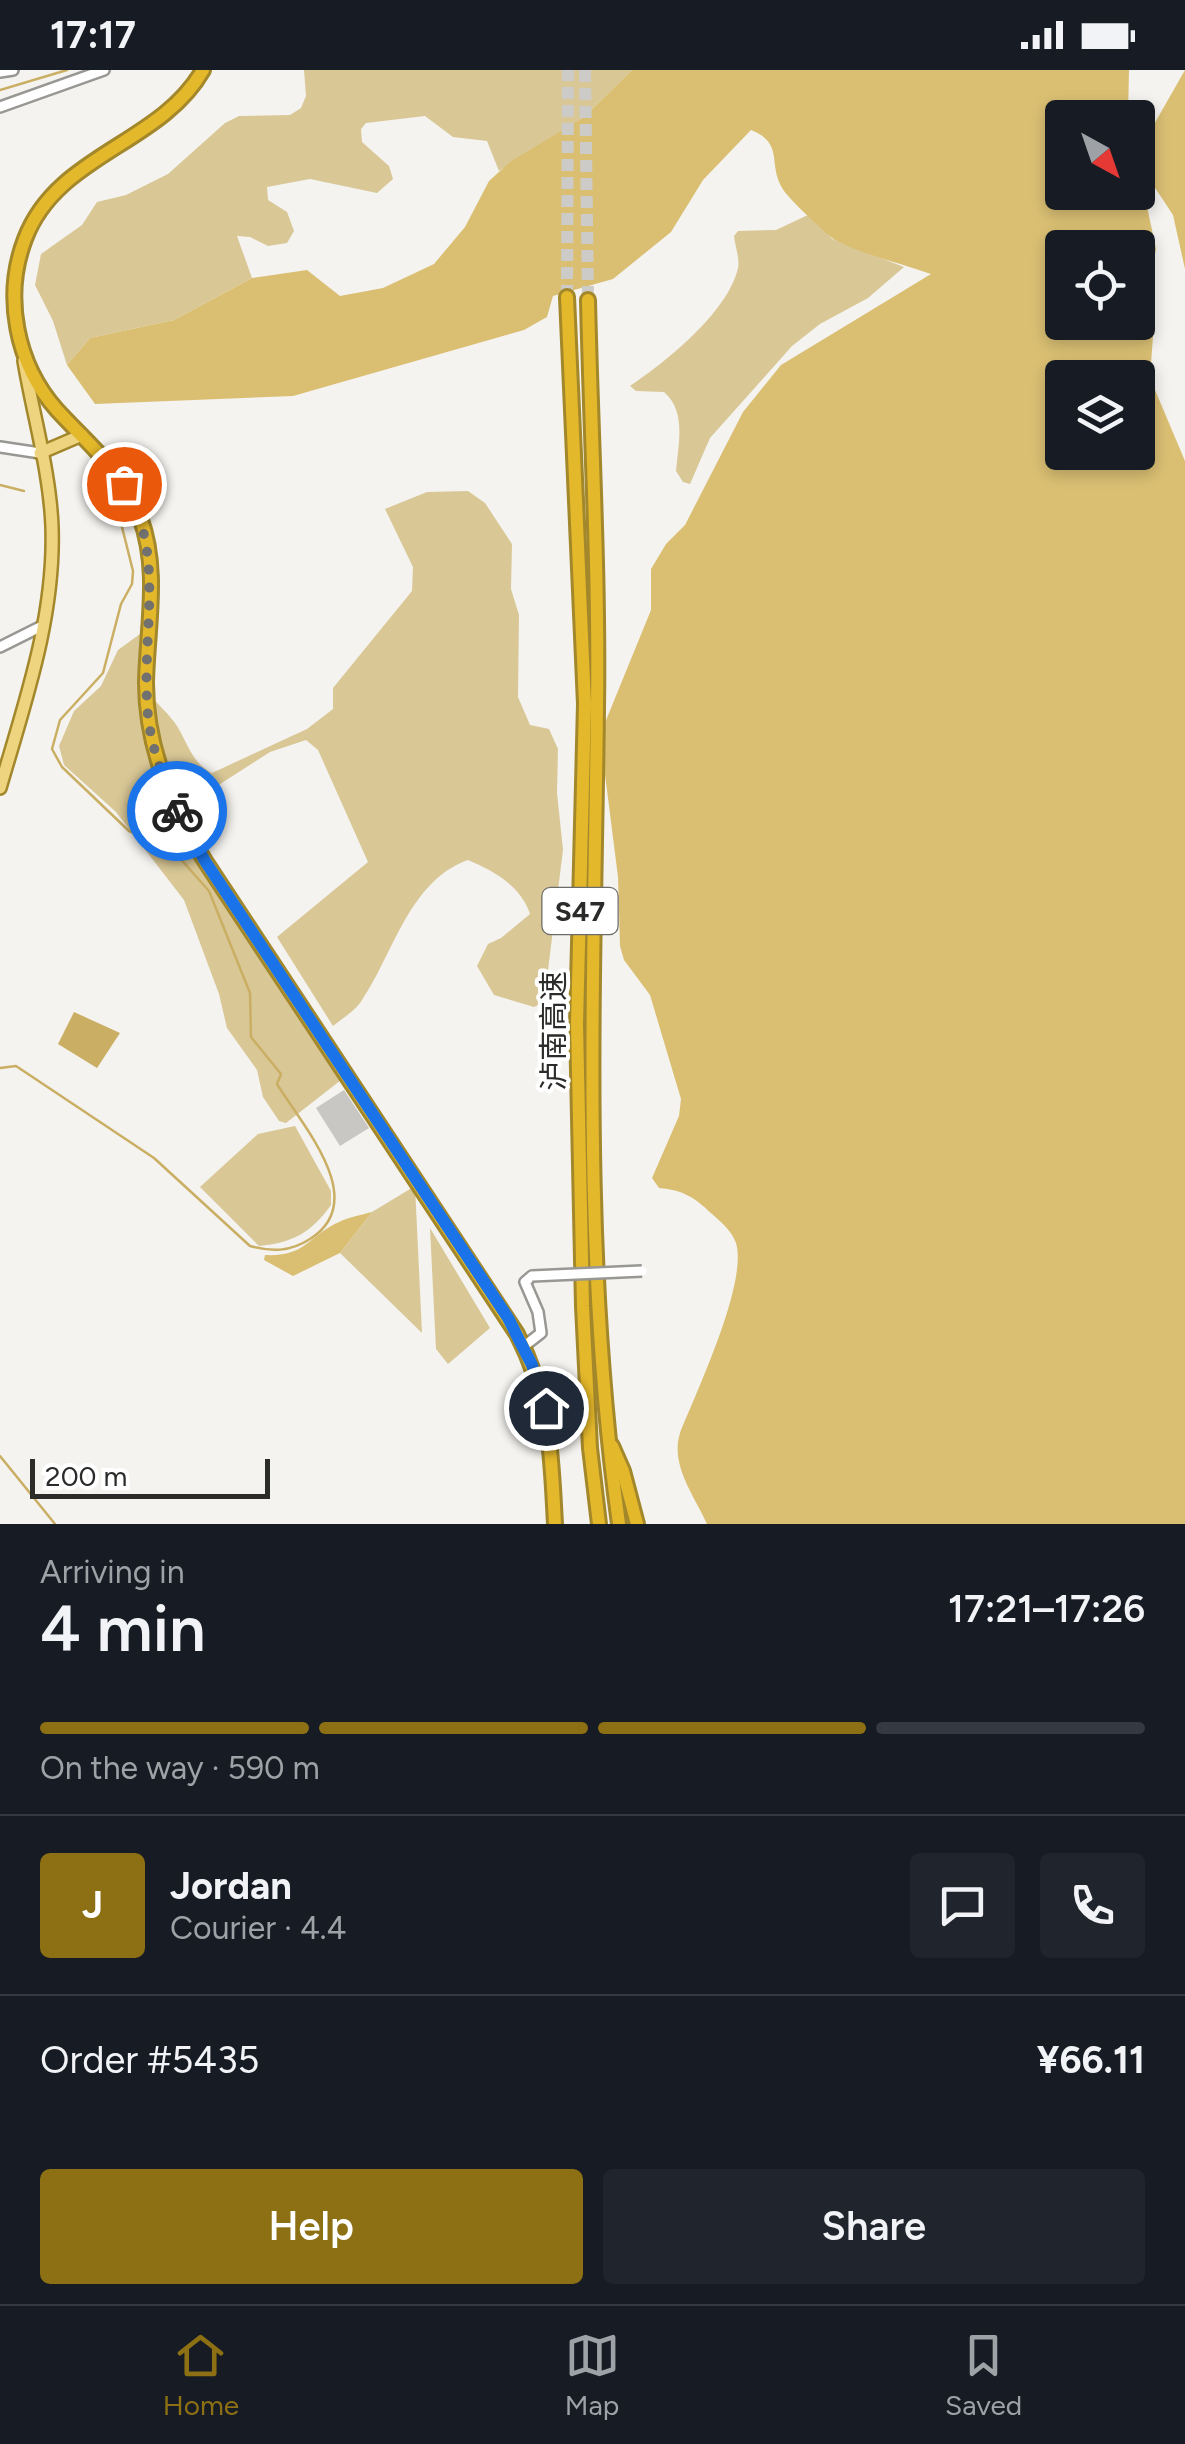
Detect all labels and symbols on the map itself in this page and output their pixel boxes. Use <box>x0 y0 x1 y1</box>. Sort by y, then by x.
north arrow <box>1045 100 1155 210</box>
pin <box>82 442 167 527</box>
courier <box>127 761 227 861</box>
road number: S47 <box>542 888 618 934</box>
street label: 泸南高速 <box>535 971 572 1091</box>
pin <box>504 1366 589 1451</box>
scale bar <box>30 1454 270 1498</box>

